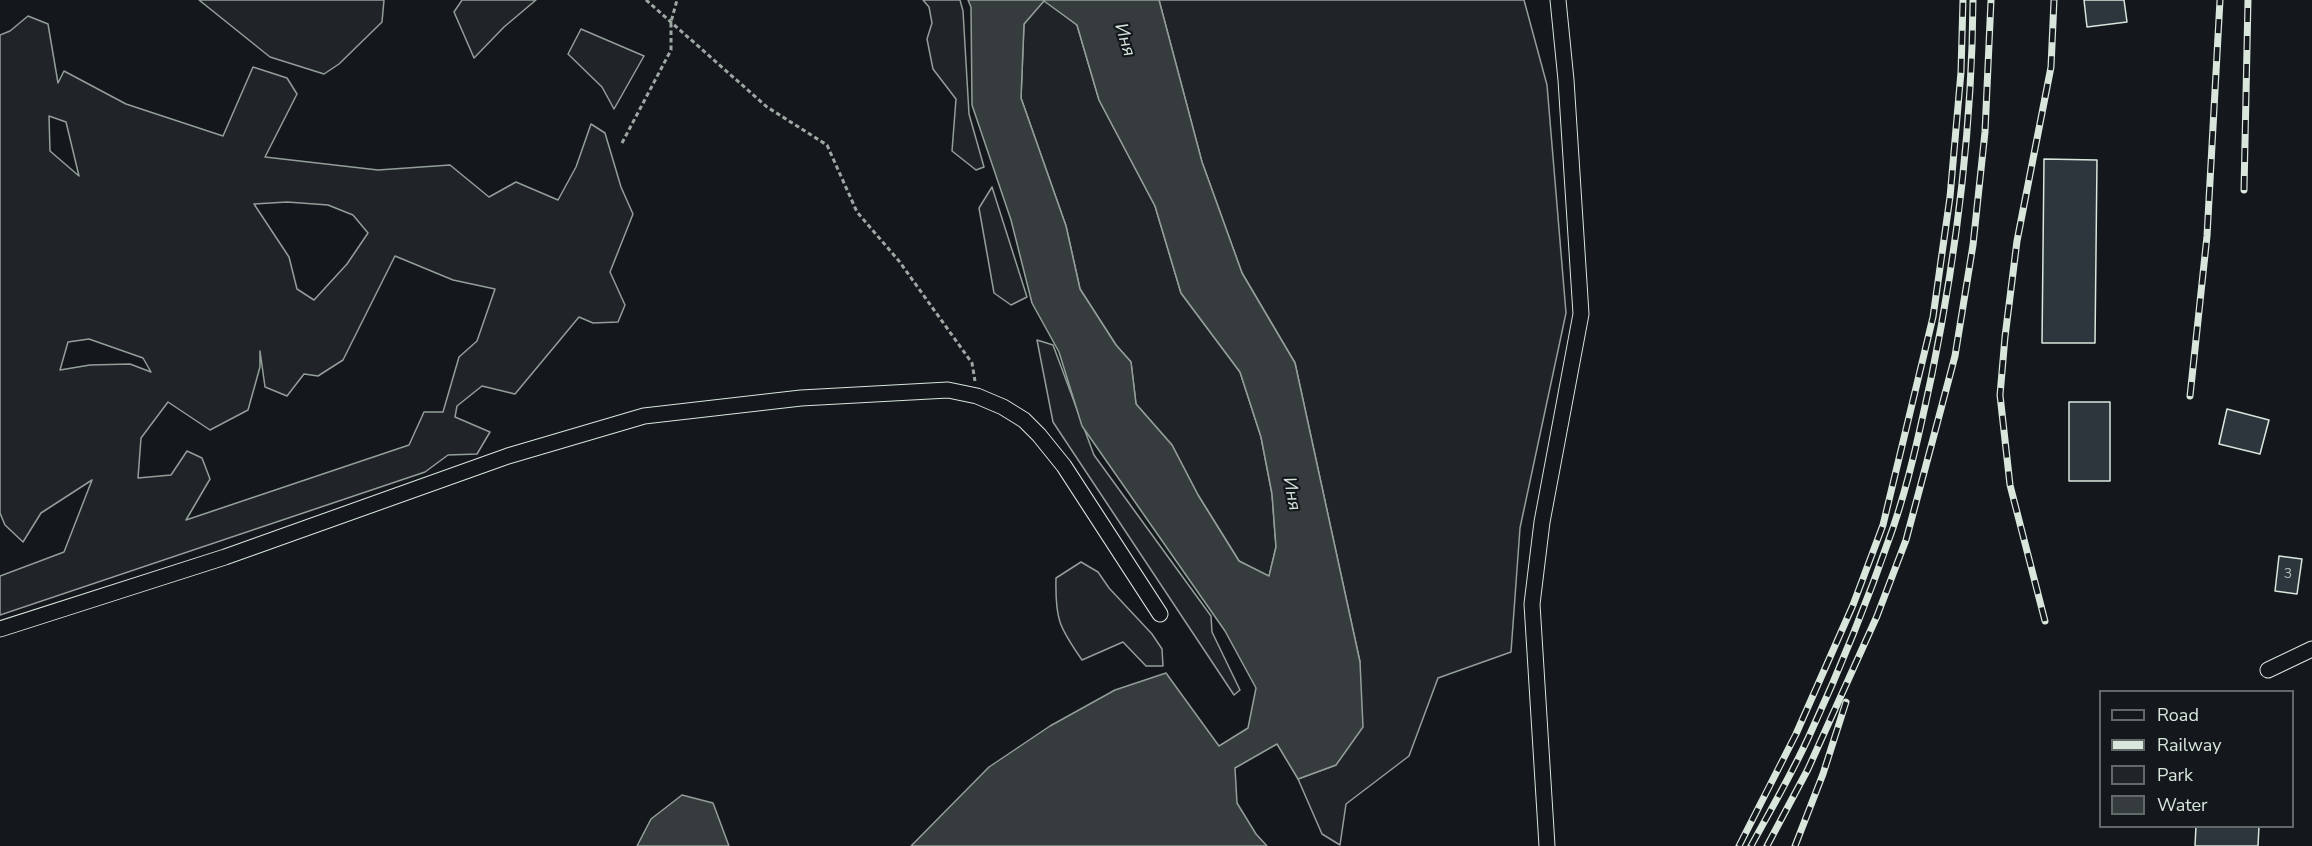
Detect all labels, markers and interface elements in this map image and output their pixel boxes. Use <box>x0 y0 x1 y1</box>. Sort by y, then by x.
water label: Иня <box>1109 21 1139 59</box>
water label: Иня <box>1277 475 1305 513</box>
house number: 3 <box>2284 567 2292 583</box>
legend <box>2099 690 2294 828</box>
text: Road <box>2157 703 2199 727</box>
text: Railway <box>2157 733 2222 757</box>
text: Park <box>2157 763 2193 787</box>
text: Water <box>2157 793 2208 817</box>

